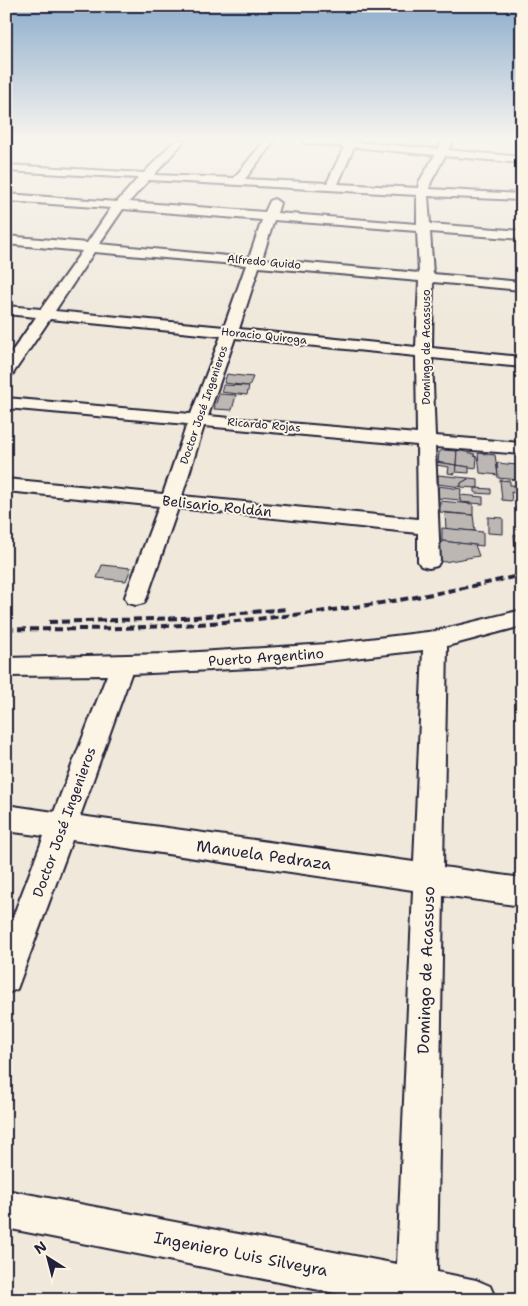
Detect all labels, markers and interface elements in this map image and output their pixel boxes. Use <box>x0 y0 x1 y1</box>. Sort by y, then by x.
street label: Alfredo Guido <box>226 251 302 273</box>
street label: Domingo de Acassuso <box>419 289 434 405</box>
street label: Horacio Quiroga <box>220 324 308 348</box>
street label: Doctor José Ingenieros <box>177 344 231 466</box>
street label: Ricardo Rojas <box>227 414 301 436</box>
street label: Belisario Roldán <box>161 491 273 521</box>
street label: Puerto Argentino <box>208 644 324 670</box>
street label: Doctor José Ingenieros <box>28 744 100 900</box>
street label: Manuela Pedraza <box>195 835 333 875</box>
street label: Domingo de Acassuso <box>413 886 439 1054</box>
street label: Ingeniero Luis Silveyra <box>152 1227 330 1281</box>
north arrow <box>22 1234 72 1284</box>
text: N <box>31 1237 50 1258</box>

